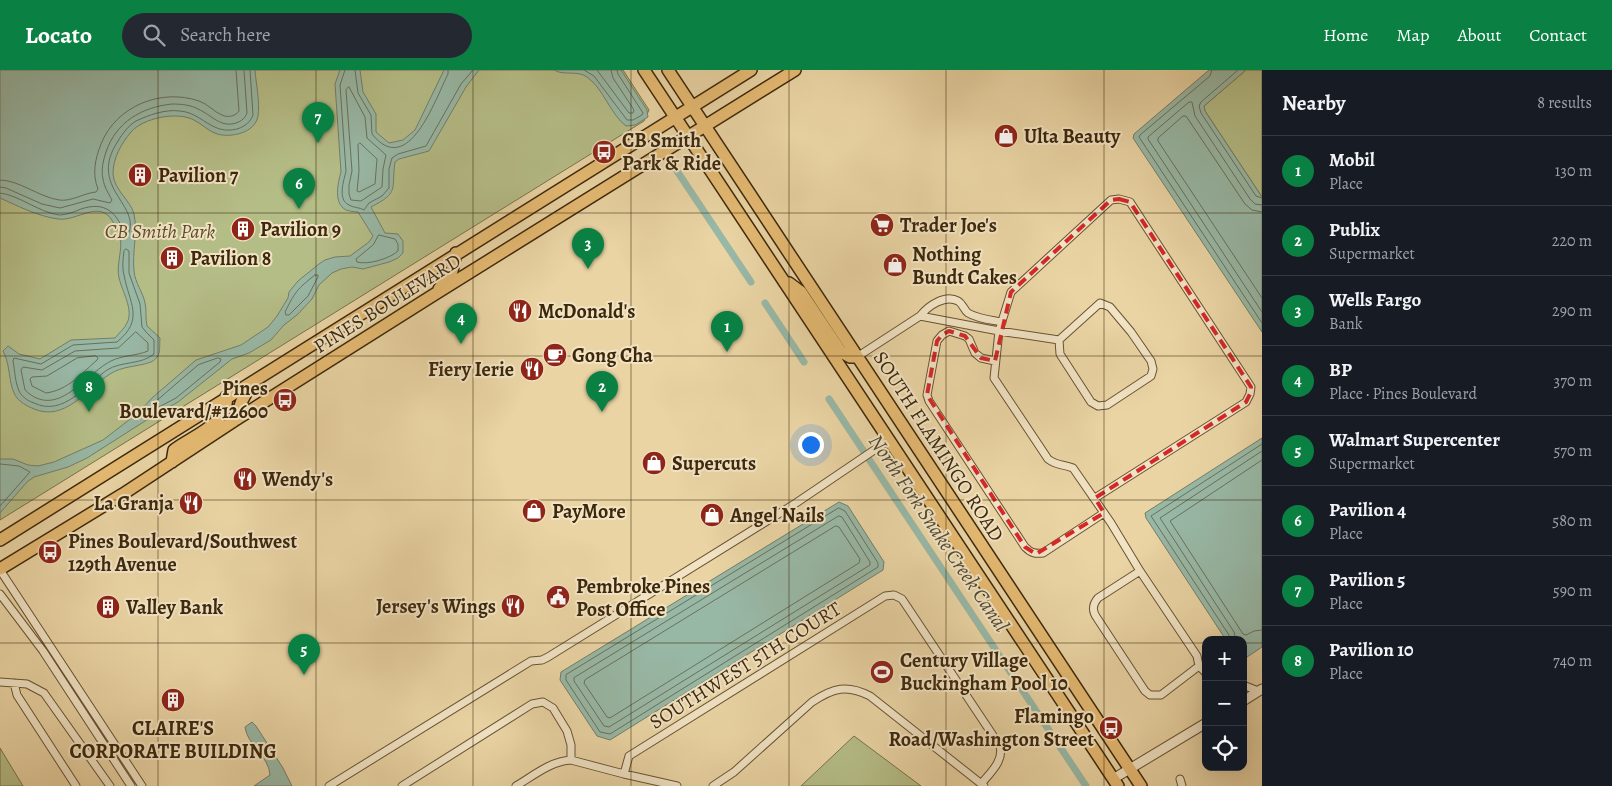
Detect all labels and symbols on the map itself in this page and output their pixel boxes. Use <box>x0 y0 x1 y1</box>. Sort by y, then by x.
pin: 7 <box>302 102 334 143</box>
shop icon: Ulta Beauty <box>993 123 1019 149</box>
place label: Ulta Beauty <box>1024 123 1121 150</box>
place label: CB Smith Park & Ride <box>622 127 721 177</box>
bus stop icon: CB Smith Park & Ride <box>591 139 617 165</box>
building icon: Pavilion 7 <box>127 162 153 188</box>
place label: Pavilion 7 <box>158 162 239 189</box>
pin: 6 <box>283 168 315 209</box>
supermarket icon: Trader Joe's <box>869 212 895 238</box>
place label: Trader Joe's <box>900 212 997 239</box>
building icon: Pavilion 9 <box>230 216 256 242</box>
place label: Pavilion 9 <box>260 216 341 243</box>
park label: CB Smith Park <box>105 218 215 245</box>
pin: 3 <box>572 228 604 269</box>
place label: Nothing Bundt Cakes <box>912 241 1017 291</box>
building icon: Pavilion 8 <box>159 245 185 271</box>
place label: Pavilion 8 <box>190 245 271 272</box>
street label: PINES BOULEVARD <box>308 247 466 360</box>
shop icon: Nothing Bundt Cakes <box>882 252 908 278</box>
restaurant icon: McDonald's <box>507 298 533 324</box>
place label: McDonald's <box>538 298 635 325</box>
pin: 4 <box>445 303 477 344</box>
pin: 1 <box>711 311 743 352</box>
cafe icon: Gong Cha <box>542 342 568 368</box>
place label: Gong Cha <box>572 342 653 369</box>
street label: SOUTH FLAMINGO ROAD <box>867 346 1010 547</box>
place label: Fiery Ierie <box>428 356 514 383</box>
restaurant icon: Fiery Ierie <box>519 356 545 382</box>
pin: 8 <box>73 371 105 412</box>
pin: 2 <box>586 371 618 412</box>
place label: Pines Boulevard/#12600 <box>119 375 268 425</box>
bus stop icon: Pines Boulevard/#12600 <box>272 387 298 413</box>
water label: North Fork Snake Creek Canal <box>862 429 1016 638</box>
your location <box>798 432 824 458</box>
shop icon: Supercuts <box>641 450 667 476</box>
place label: Supercuts <box>672 450 756 477</box>
restaurant icon: Wendy's <box>232 466 258 492</box>
place label: Wendy's <box>261 466 333 493</box>
place label: La Granja <box>94 490 174 517</box>
restaurant icon: La Granja <box>178 490 204 516</box>
shop icon: PayMore <box>521 498 547 524</box>
place label: PayMore <box>552 498 626 525</box>
shop icon: Angel Nails <box>699 502 725 528</box>
place label: Angel Nails <box>729 502 825 529</box>
place label: Pines Boulevard/Southwest 129th Avenue <box>68 528 297 578</box>
bus stop icon: Pines Boulevard/Southwest 129th Avenue <box>37 539 63 565</box>
place label: Pembroke Pines Post Office <box>576 573 710 623</box>
public building icon: Pembroke Pines Post Office <box>545 584 571 610</box>
place label: Jersey's Wings <box>376 593 496 620</box>
restaurant icon: Jersey's Wings <box>500 593 526 619</box>
building icon: Valley Bank <box>95 594 121 620</box>
place label: Valley Bank <box>125 594 224 621</box>
street label: SOUTHWEST 5TH COURT <box>644 595 846 736</box>
pin: 5 <box>288 634 320 675</box>
place label: Century Village Buckingham Pool 10 <box>900 647 1068 697</box>
sports icon: Century Village Buckingham Pool 10 <box>869 659 895 685</box>
building icon: CLAIRE'S CORPORATE BUILDING <box>160 687 186 713</box>
place label: Flamingo Road/Washington Street <box>888 703 1094 753</box>
place label: CLAIRE'S CORPORATE BUILDING <box>69 715 277 765</box>
bus stop icon: Flamingo Road/Washington Street <box>1098 715 1124 741</box>

